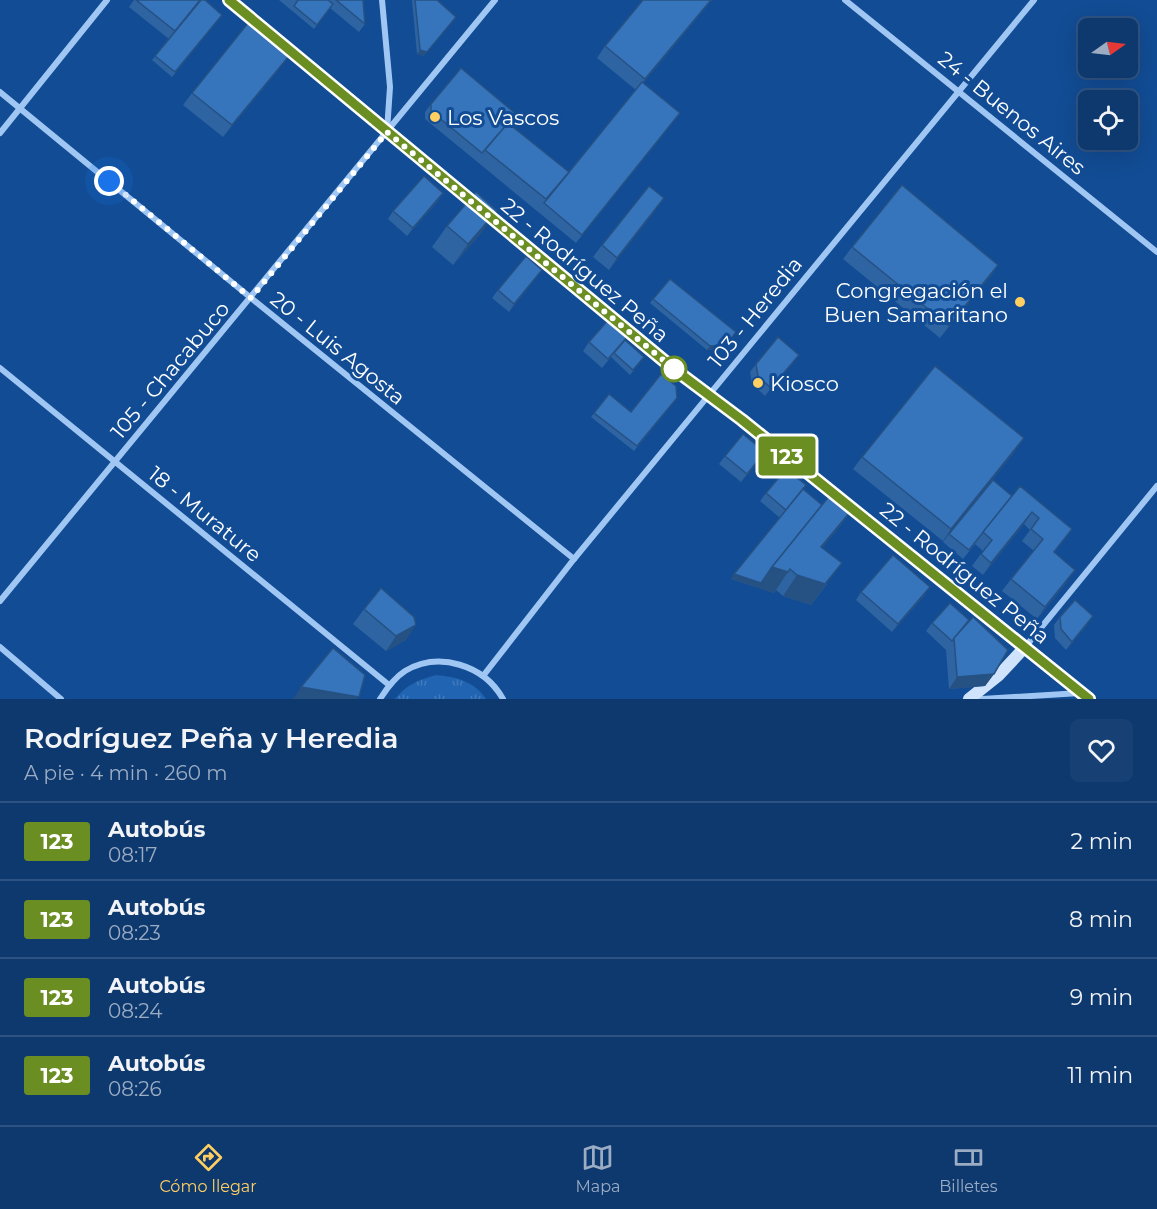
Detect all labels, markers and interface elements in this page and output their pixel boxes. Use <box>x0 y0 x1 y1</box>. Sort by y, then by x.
north arrow <box>1078 18 1138 78</box>
map controls <box>1078 18 1138 150</box>
street label: 24 - Buenos Aires <box>933 46 1091 180</box>
button: locate <box>1078 90 1138 150</box>
place label: Los Vascos <box>447 105 559 130</box>
marker: Los Vascos <box>428 110 442 124</box>
your location <box>94 166 124 196</box>
street label: 22 - Rodríguez Peña <box>496 193 674 347</box>
street label: 103 - Heredia <box>703 252 807 372</box>
place label: Congregación el Buen Samaritano <box>824 278 1008 327</box>
street label: 20 - Luis Agosta <box>266 286 410 410</box>
marker: Congregación el Buen Samaritano <box>1013 295 1027 309</box>
street label: 105 - Chacabuco <box>105 296 235 444</box>
unlabelled marker <box>661 356 687 382</box>
place label: Kiosco <box>770 371 839 396</box>
marker: Kiosco <box>751 376 765 390</box>
line badge: 123 <box>752 436 822 476</box>
text: 123 <box>770 444 804 469</box>
street label: 18 - Murature <box>144 461 266 567</box>
street label: 22 - Rodríguez Peña <box>875 497 1055 649</box>
button: heart <box>1070 719 1133 782</box>
text: Rodríguez Peña y Heredia <box>24 721 398 755</box>
text: A pie · 4 min · 260 m <box>24 761 227 785</box>
text: Autobús <box>108 816 205 843</box>
text: 2 min <box>1071 828 1133 855</box>
text: 123 <box>40 829 74 854</box>
text: 08:17 <box>108 843 157 867</box>
text: Autobús <box>108 894 205 921</box>
text: 8 min <box>1069 906 1133 933</box>
text: 123 <box>40 907 74 932</box>
text: 08:23 <box>108 921 161 945</box>
text: Autobús <box>108 972 205 999</box>
text: 9 min <box>1070 984 1133 1011</box>
text: 123 <box>40 985 74 1010</box>
text: 08:24 <box>108 999 162 1023</box>
text: Autobús <box>108 1050 205 1077</box>
text: 11 min <box>1067 1062 1133 1089</box>
text: 123 <box>40 1063 74 1088</box>
text: 08:26 <box>108 1077 162 1101</box>
tab: Cómo llegar <box>159 1141 257 1196</box>
tab: Mapa <box>576 1141 620 1196</box>
tab: Billetes <box>939 1141 998 1196</box>

